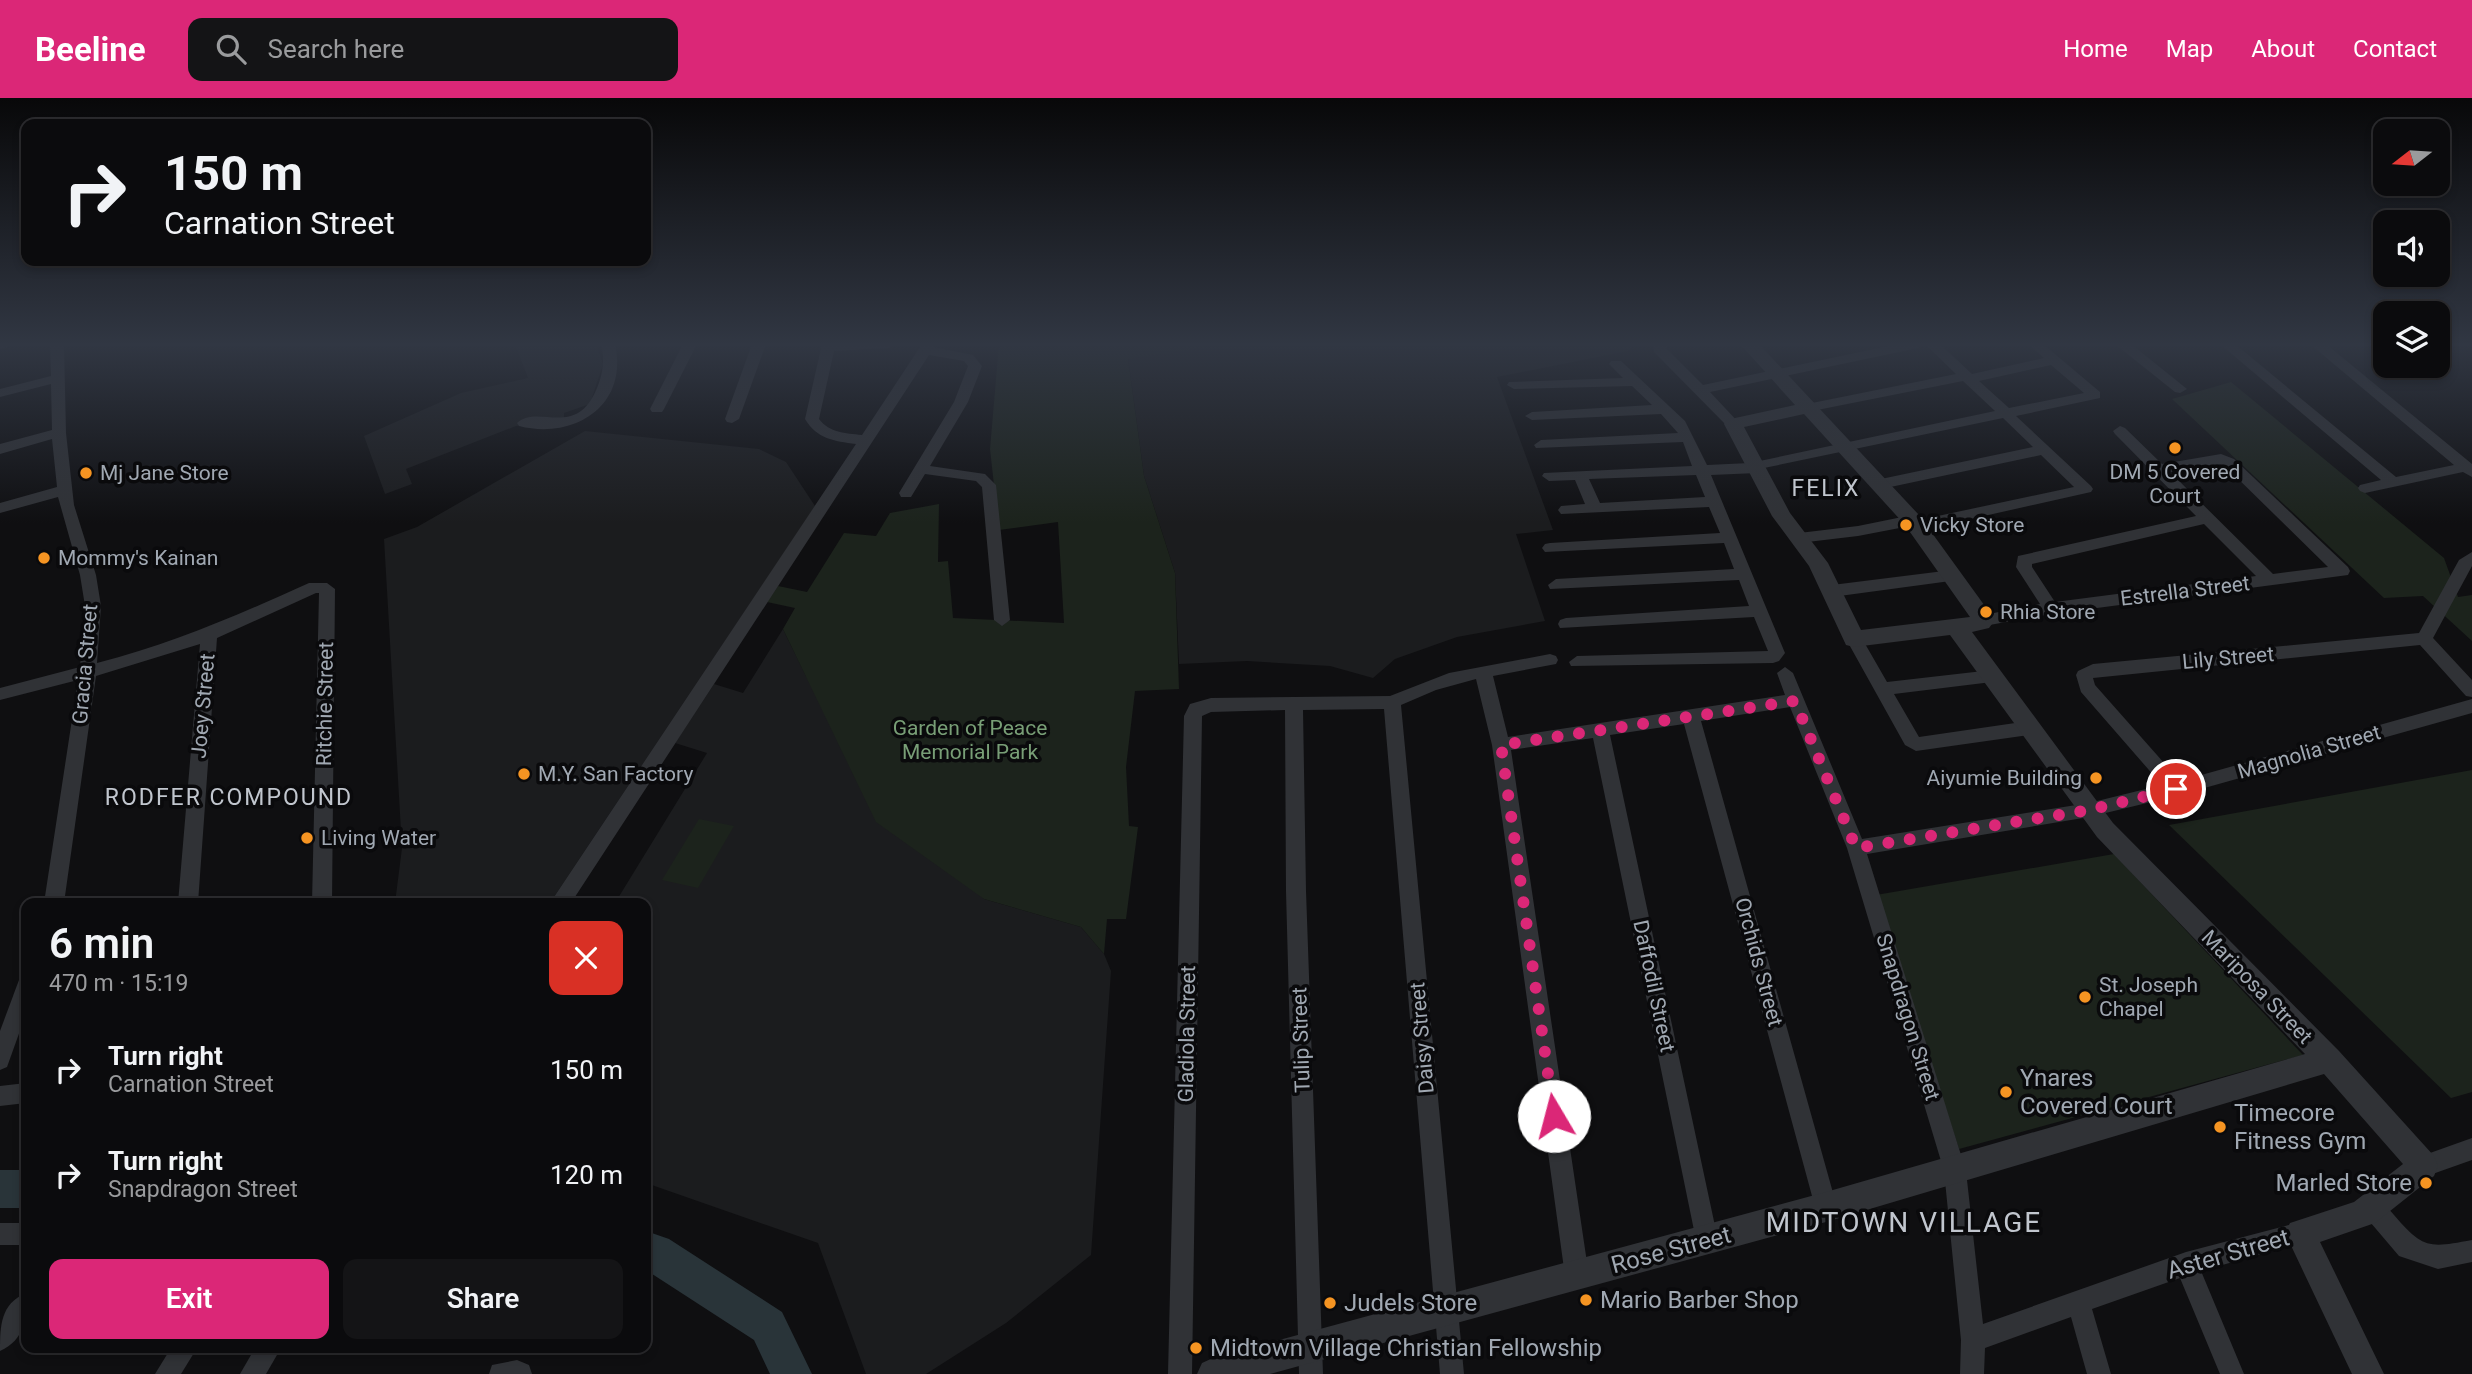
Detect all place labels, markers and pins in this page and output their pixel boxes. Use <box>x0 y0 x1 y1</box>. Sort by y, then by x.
marker: DM 5 Covered Court <box>2167 440 2183 456</box>
place label: DM 5 Covered Court <box>2110 460 2240 508</box>
place label: Mj Jane Store <box>100 461 229 485</box>
marker: Mj Jane Store <box>78 465 94 481</box>
place label: Vicky Store <box>1920 513 2024 537</box>
marker: Vicky Store <box>1898 517 1914 533</box>
place label: Mommy's Kainan <box>58 546 218 570</box>
marker: Mommy's Kainan <box>36 550 52 566</box>
place label: Rhia Store <box>2000 600 2095 624</box>
marker: Rhia Store <box>1978 604 1994 620</box>
pin <box>2146 759 2206 819</box>
place label: M.Y. San Factory <box>538 762 693 786</box>
marker: M.Y. San Factory <box>516 766 532 782</box>
place label: Aiyumie Building <box>1927 766 2082 790</box>
marker: Aiyumie Building <box>2088 770 2104 786</box>
place label: Living Water <box>321 826 436 850</box>
marker: Living Water <box>299 830 315 846</box>
place label: St. Joseph Chapel <box>2099 973 2198 1021</box>
marker: St. Joseph Chapel <box>2077 989 2093 1005</box>
place label: Ynares Covered Court <box>2020 1064 2173 1120</box>
marker: Ynares Covered Court <box>1998 1084 2014 1100</box>
place label: Timecore Fitness Gym <box>2234 1099 2366 1155</box>
marker: Timecore Fitness Gym <box>2212 1119 2228 1135</box>
place label: Marled Store <box>2276 1169 2412 1197</box>
marker: Marled Store <box>2418 1175 2434 1191</box>
place label: Mario Barber Shop <box>1600 1286 1799 1314</box>
place label: Judels Store <box>1344 1289 1477 1317</box>
marker: Mario Barber Shop <box>1578 1292 1594 1308</box>
marker: Judels Store <box>1322 1295 1338 1311</box>
place label: Midtown Village Christian Fellowship <box>1210 1334 1602 1362</box>
marker: Midtown Village Christian Fellowship <box>1188 1340 1204 1356</box>

